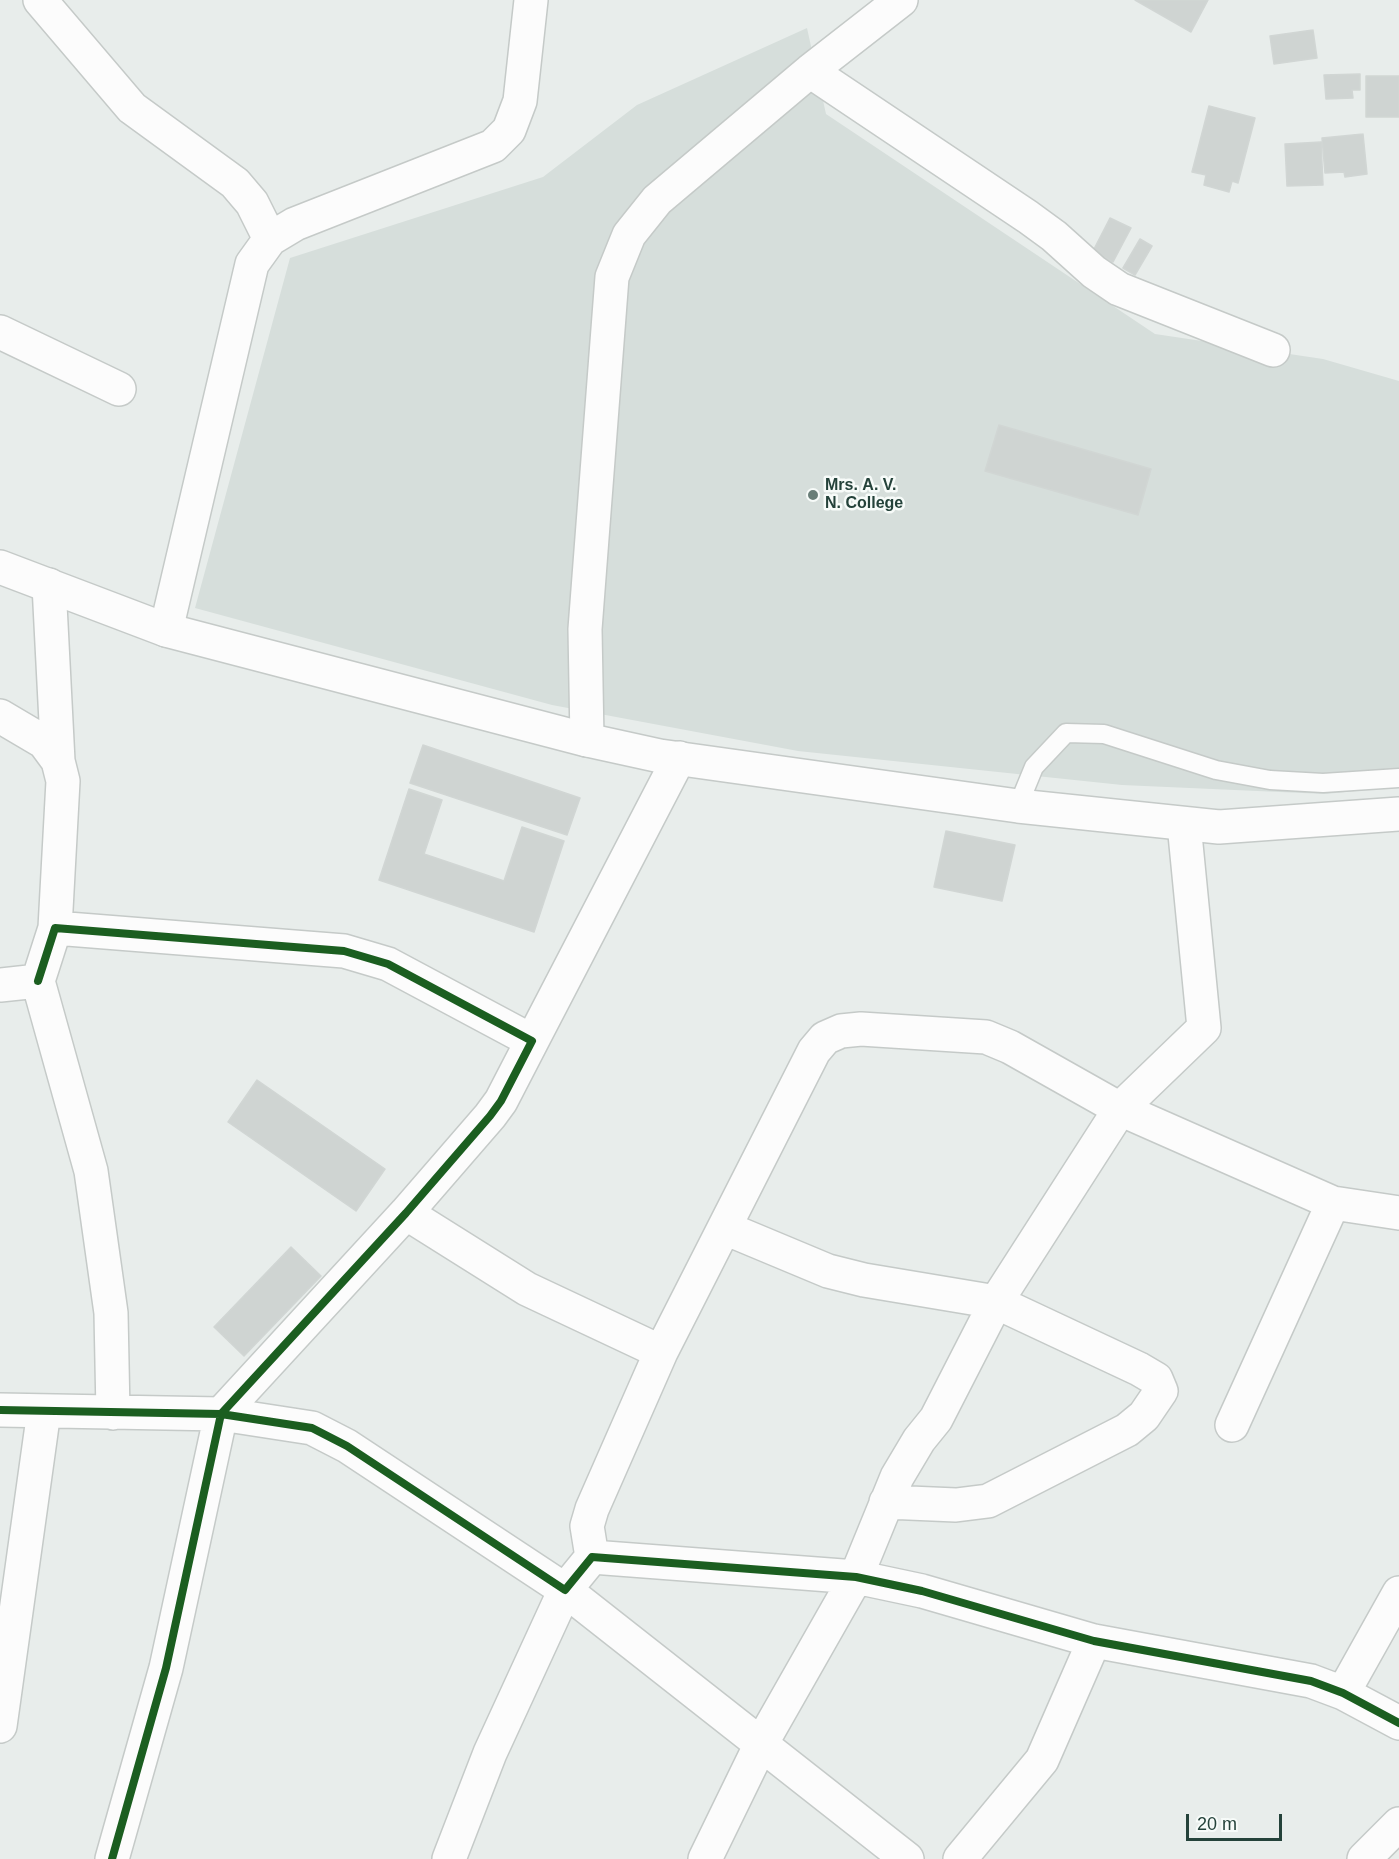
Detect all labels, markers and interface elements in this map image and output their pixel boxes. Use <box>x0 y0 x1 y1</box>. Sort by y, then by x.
place label: Mrs. A. V. N. College <box>825 476 903 514</box>
marker: Mrs. A. V. N. College <box>806 488 820 502</box>
scale bar <box>1189 1802 1285 1840</box>
text: 20 m <box>1197 1814 1237 1834</box>

